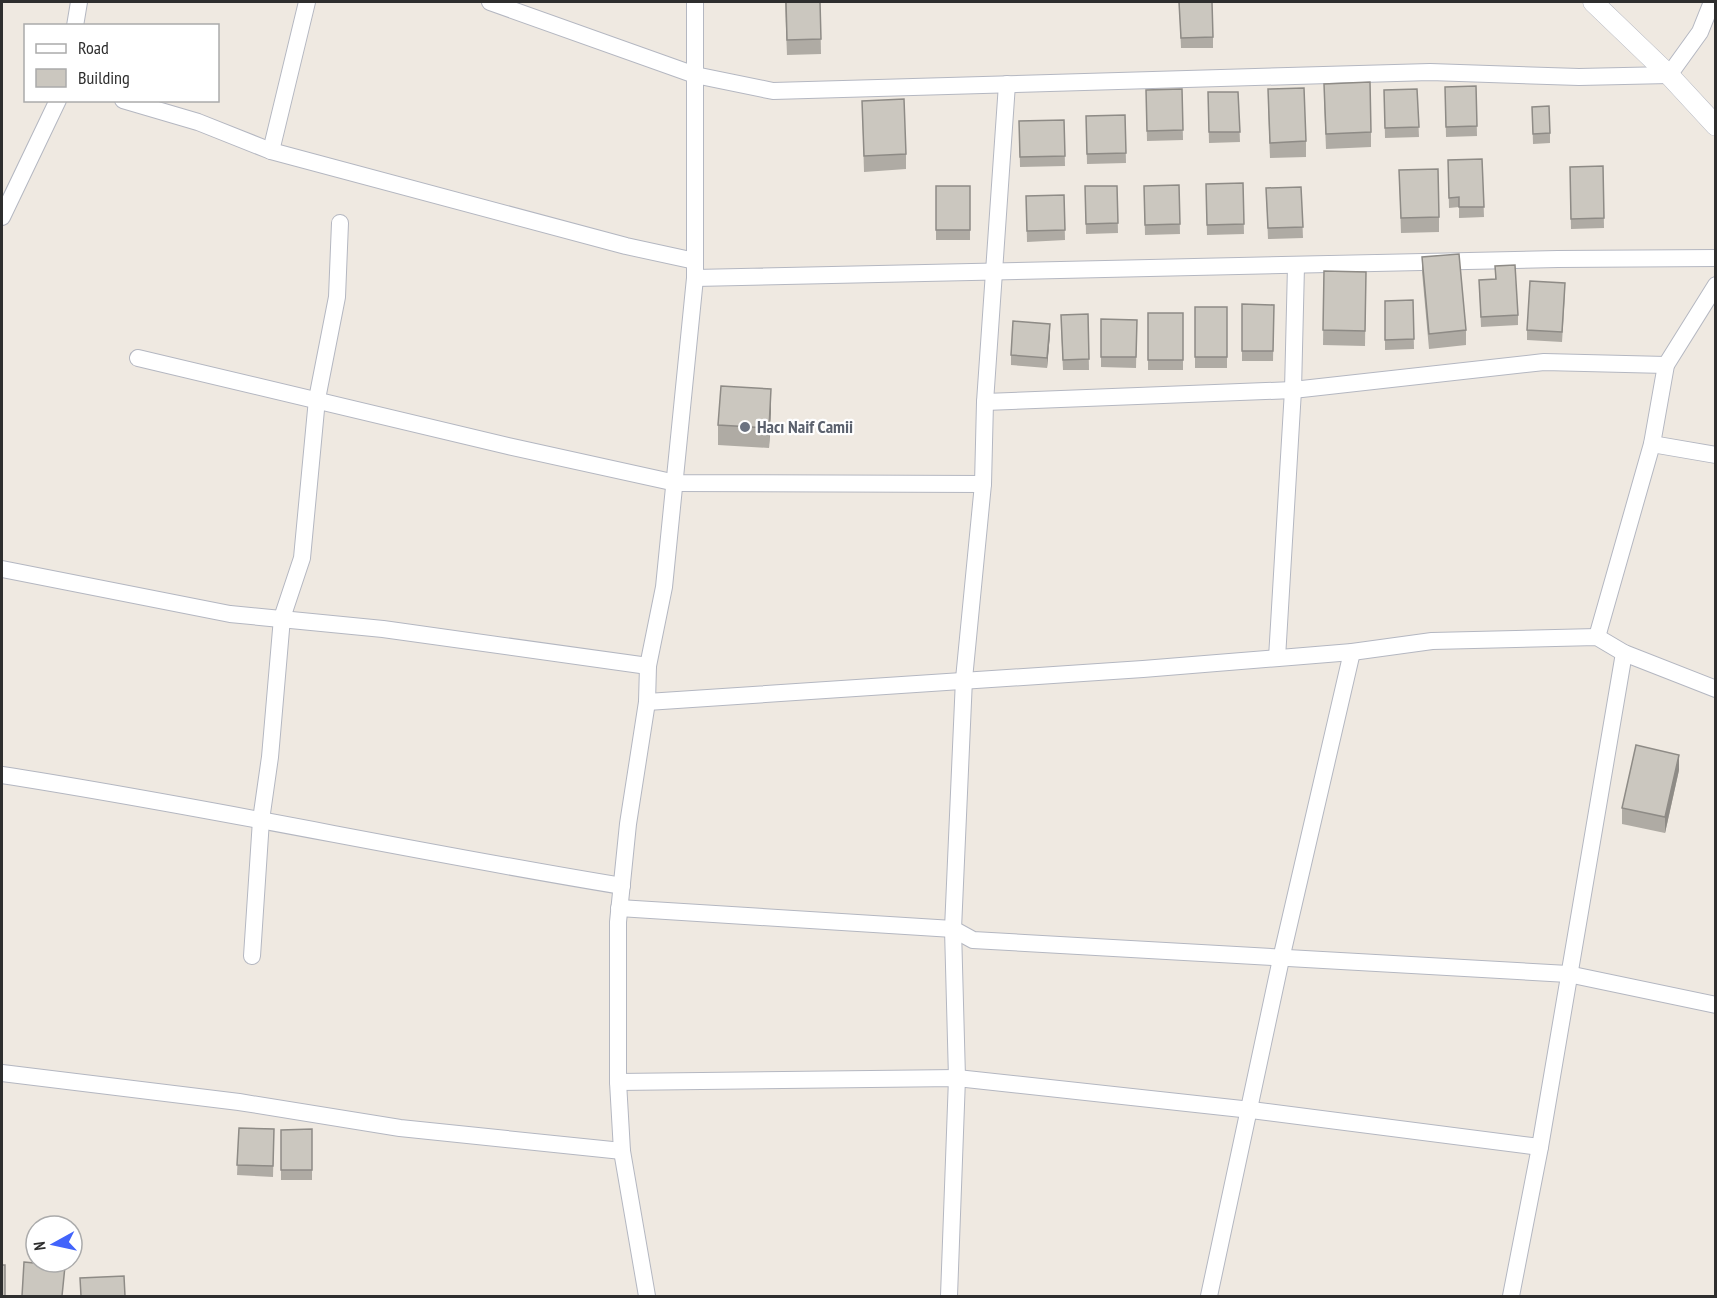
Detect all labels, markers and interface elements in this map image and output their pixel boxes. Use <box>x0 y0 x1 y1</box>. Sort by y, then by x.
legend <box>24 24 219 102</box>
text: Road <box>78 36 109 59</box>
text: Building <box>78 66 130 89</box>
place label: Hacı Naif Camii <box>757 415 853 438</box>
marker: Hacı Naif Camii <box>738 420 752 434</box>
north arrow <box>24 1214 84 1274</box>
text: N <box>29 1240 50 1252</box>

